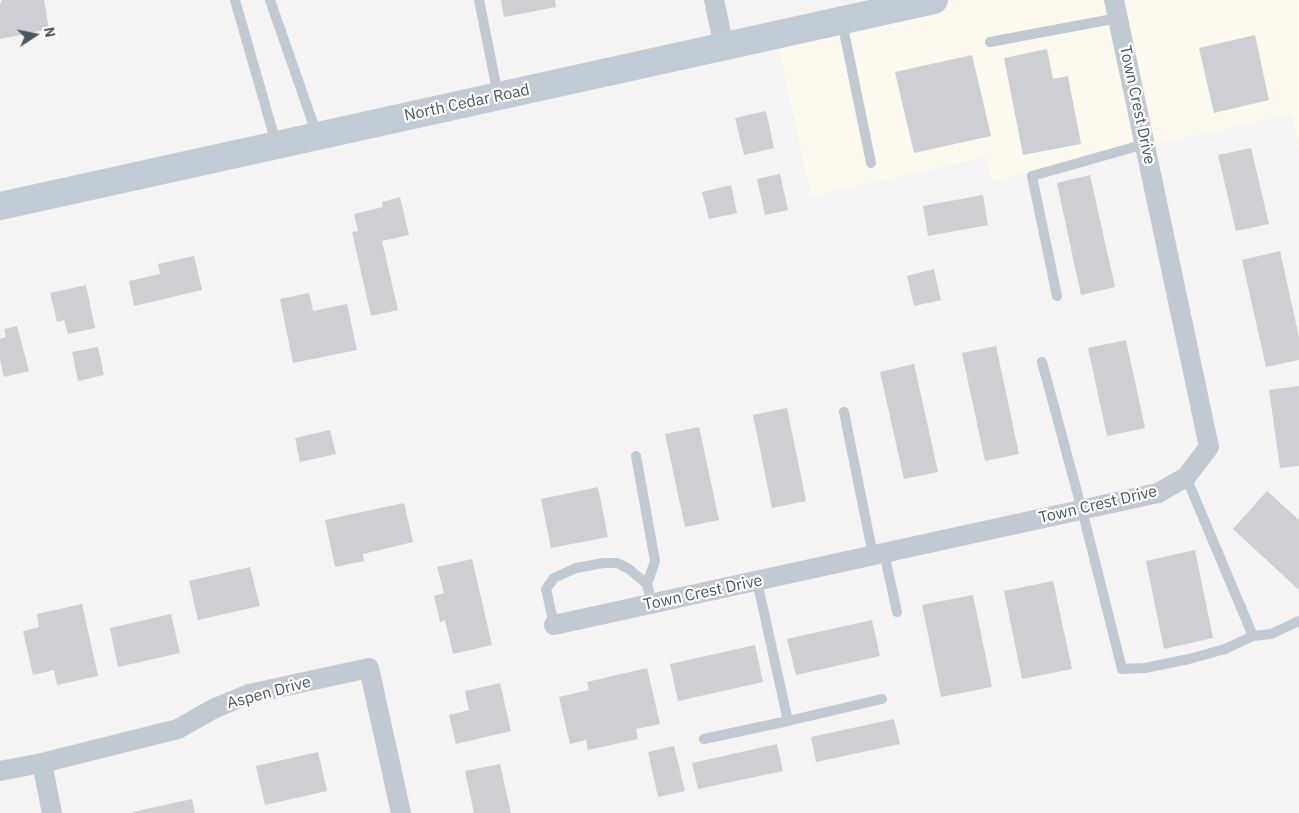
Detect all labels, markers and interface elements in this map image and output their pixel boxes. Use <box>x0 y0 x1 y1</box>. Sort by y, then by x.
north arrow <box>10 10 60 60</box>
text: N <box>40 25 60 39</box>
street label: Town Crest Drive <box>1115 44 1159 166</box>
street label: North Cedar Road <box>403 80 531 126</box>
street label: Town Crest Drive <box>1037 482 1159 528</box>
street label: Town Crest Drive <box>642 571 764 615</box>
street label: Aspen Drive <box>225 673 313 713</box>

